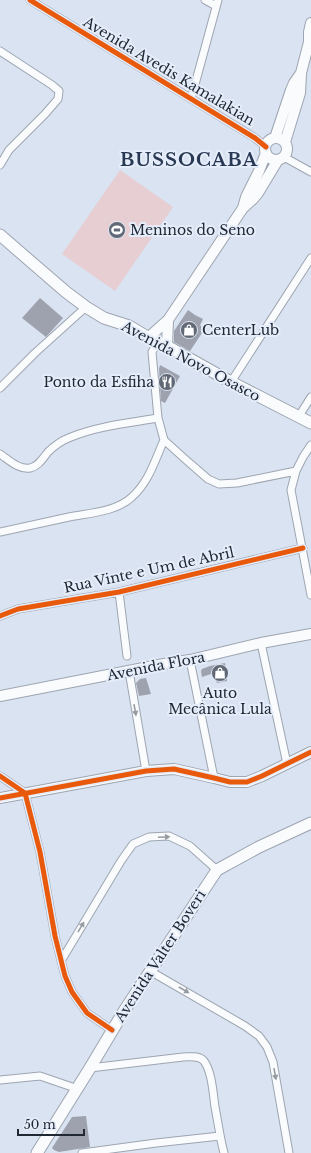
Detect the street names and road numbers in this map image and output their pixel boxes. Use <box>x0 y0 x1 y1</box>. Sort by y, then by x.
street label: Avenida Avedis Kamalakian <box>79 12 258 130</box>
street label: Avenida Novo Osasco <box>118 316 263 405</box>
street label: Rua Vinte e Um de Abril <box>62 543 236 597</box>
street label: Avenida Flora <box>105 648 207 684</box>
street label: Avenida Valter Boveri <box>110 886 210 1026</box>

